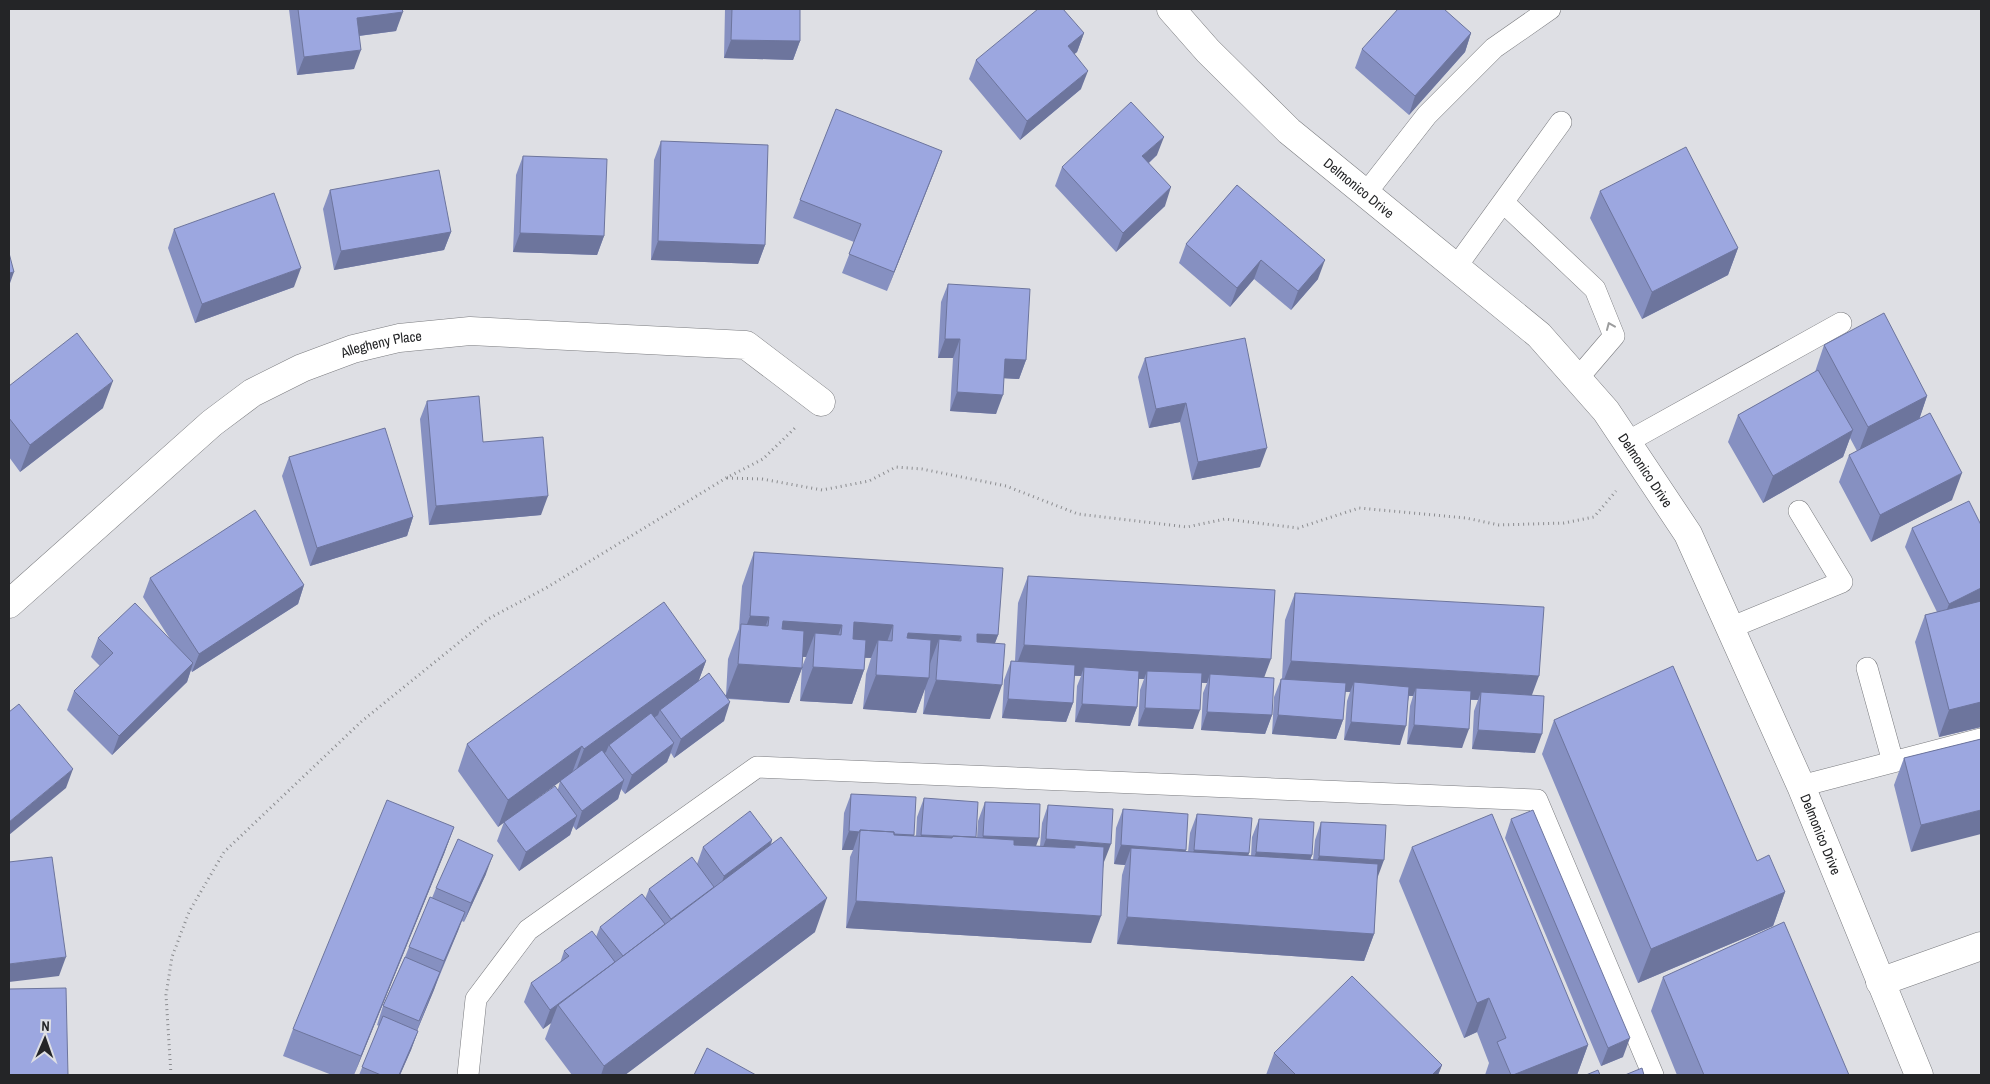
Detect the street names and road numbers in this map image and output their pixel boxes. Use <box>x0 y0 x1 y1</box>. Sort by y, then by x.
street label: Delmonico Drive <box>1320 154 1398 222</box>
street label: Allegheny Place <box>337 327 422 362</box>
street label: Delmonico Drive <box>1614 430 1677 511</box>
street label: Delmonico Drive <box>1796 791 1845 877</box>

